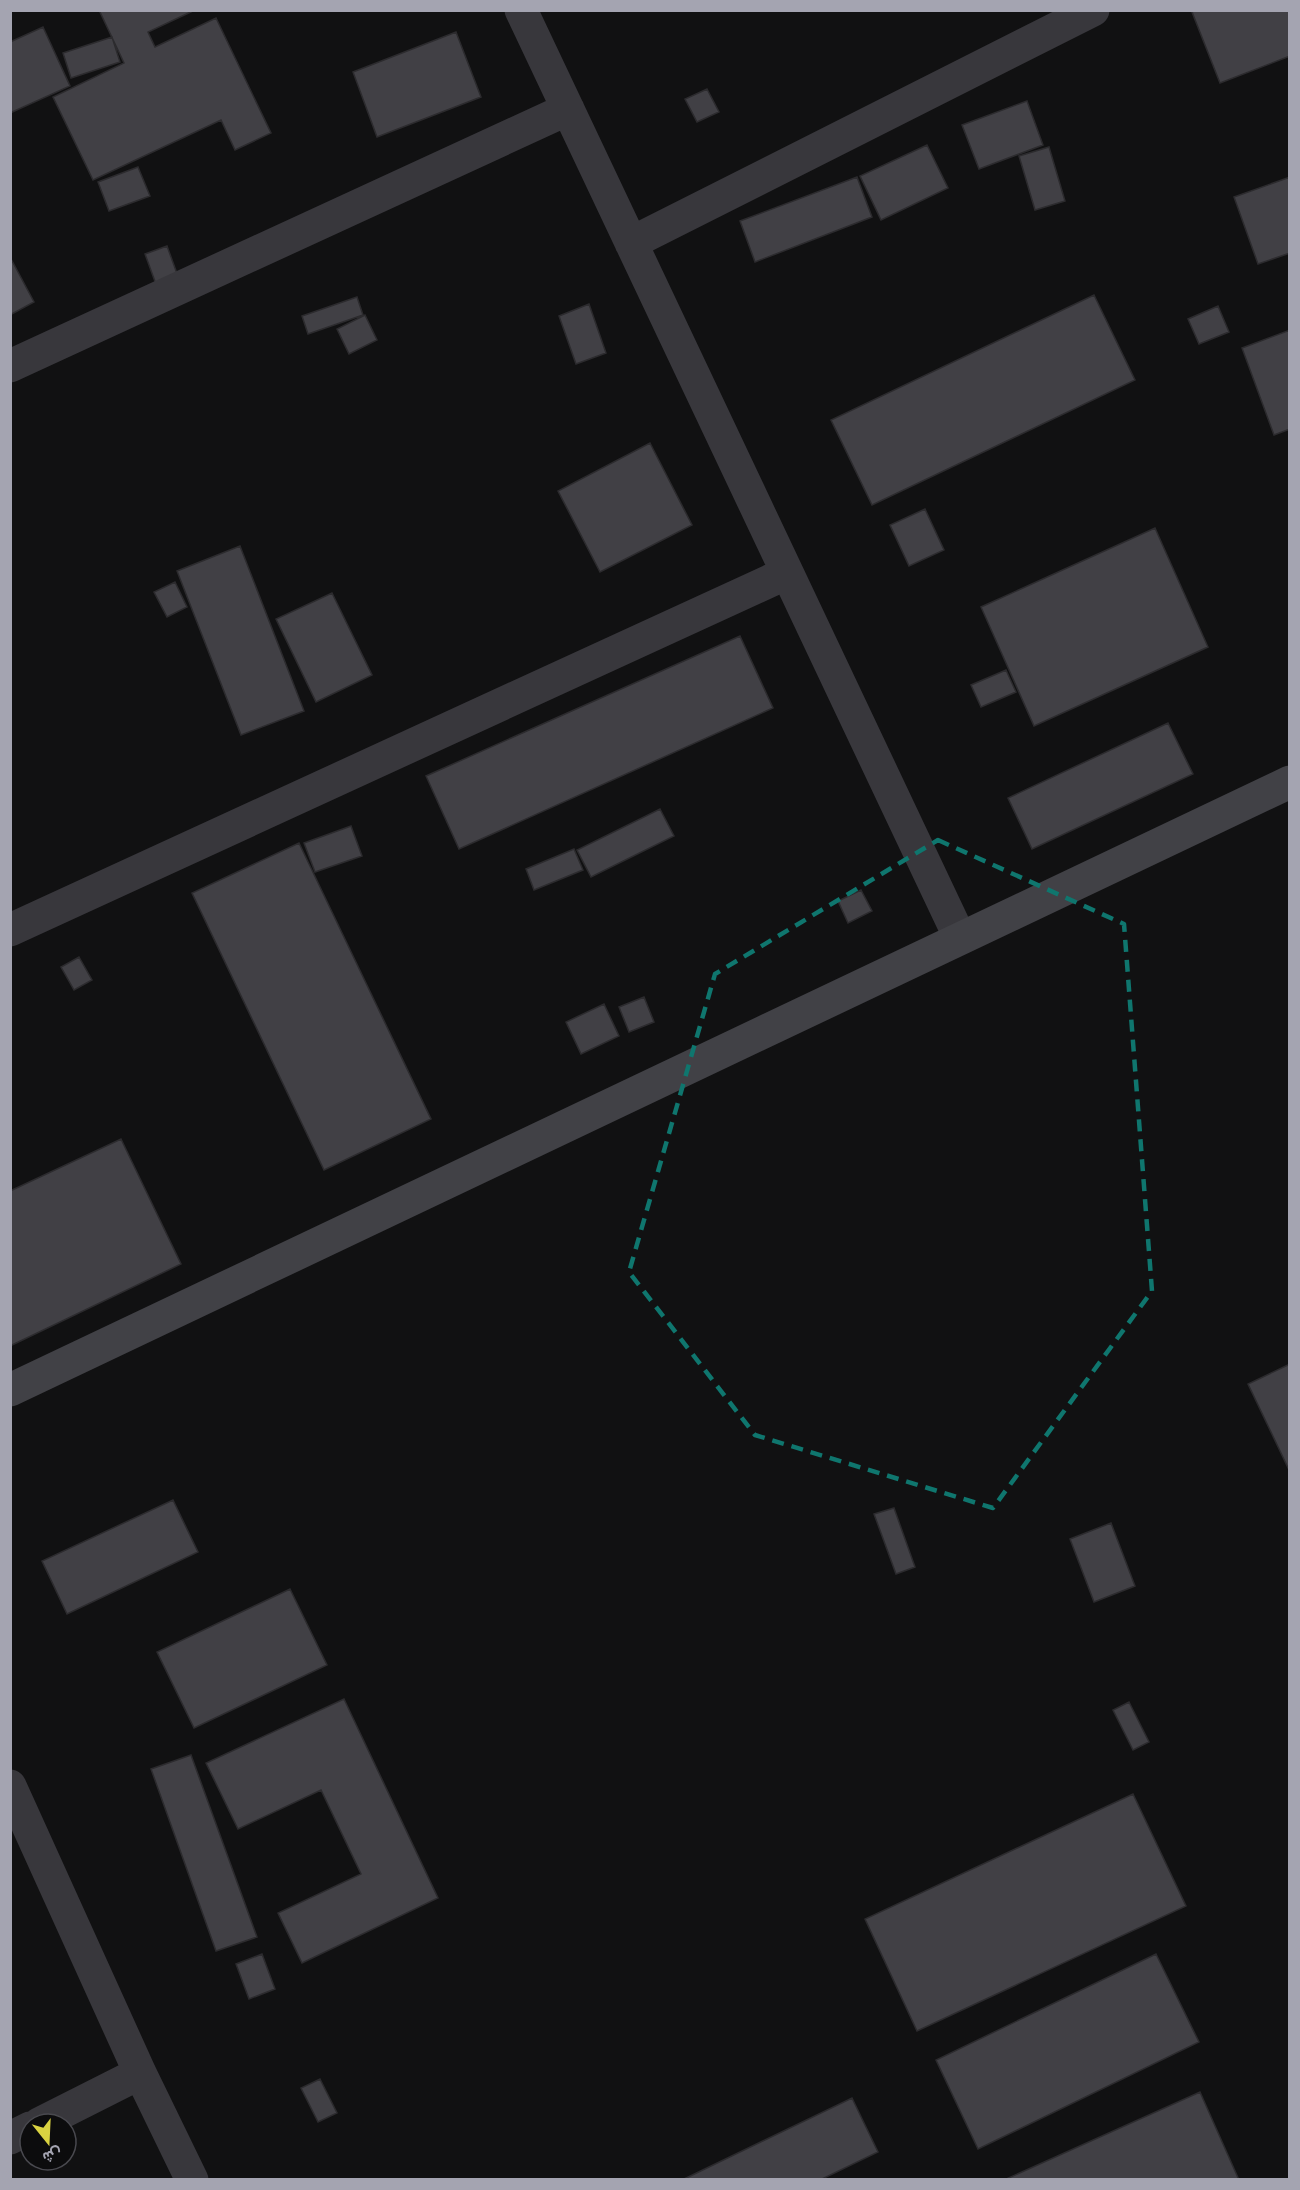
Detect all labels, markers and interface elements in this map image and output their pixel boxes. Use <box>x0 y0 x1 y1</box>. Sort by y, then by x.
north arrow <box>18 2112 78 2172</box>
text: ش <box>40 2142 65 2169</box>

